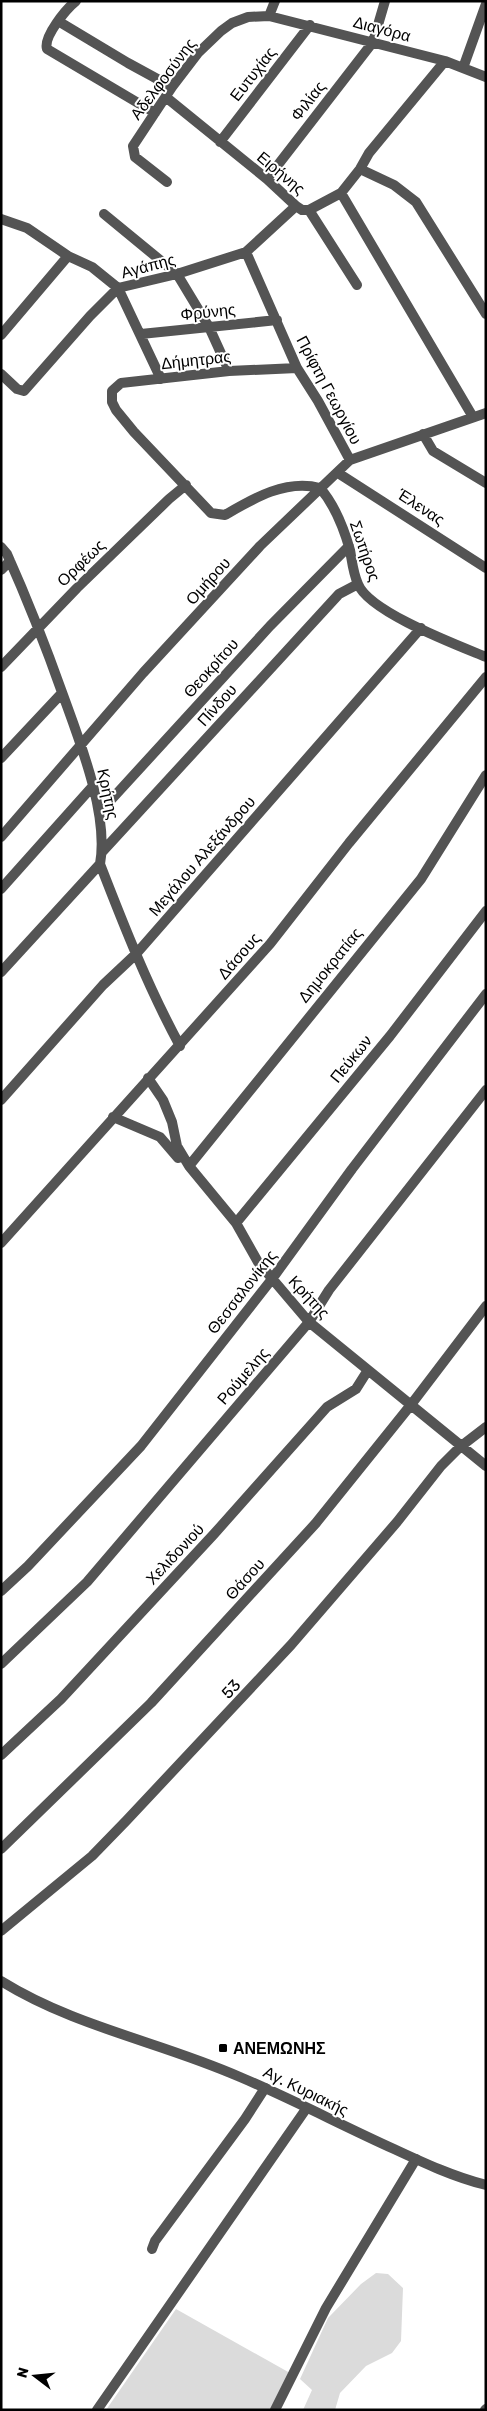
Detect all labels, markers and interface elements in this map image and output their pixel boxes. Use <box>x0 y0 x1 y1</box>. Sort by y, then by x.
street label: Διαγόρα <box>351 12 413 46</box>
street label: Αδελφοσύνης <box>126 34 200 123</box>
street label: Ευτυχίας <box>226 43 280 105</box>
street label: Φιλίας <box>287 77 329 125</box>
street label: Ειρήνης <box>253 147 309 199</box>
street label: Αγάπης <box>119 250 177 282</box>
street label: Φρύνης <box>180 300 237 324</box>
street label: Πρίφτη Γεωργίου <box>292 332 366 448</box>
street label: Δήμητρας <box>160 347 232 373</box>
street label: Έλενας <box>393 484 448 529</box>
street label: Σωτήρος <box>346 518 384 584</box>
street label: Ορφέως <box>53 535 109 590</box>
street label: Ομήρου <box>182 553 234 609</box>
street label: Θεοκρίτου <box>180 635 242 701</box>
street label: Πίνδου <box>193 680 241 730</box>
street label: Κρήτης <box>93 767 123 821</box>
street label: Μεγάλου Αλεξάνδρου <box>145 792 259 920</box>
street label: Δημοκρατίας <box>294 923 366 1006</box>
street label: Δάσους <box>214 929 264 983</box>
street label: Πεύκων <box>326 1031 376 1087</box>
street label: Θεσσαλονίκης <box>203 1246 281 1338</box>
street label: Κρήτης <box>284 1272 334 1323</box>
street label: Ρούμελης <box>213 1343 273 1408</box>
street label: Χελιδονιού <box>142 1520 208 1588</box>
street label: Θάσου <box>221 1554 269 1604</box>
street label: 53 <box>218 1676 244 1702</box>
place label: ΑΝΕΜΩΝΗΣ <box>233 2039 326 2058</box>
marker: ΑΝΕΜΩΝΗΣ <box>217 2042 229 2054</box>
street label: Αγ. Κυριακής <box>260 2062 352 2120</box>
north arrow <box>10 2351 60 2401</box>
text: N <box>13 2365 33 2380</box>

